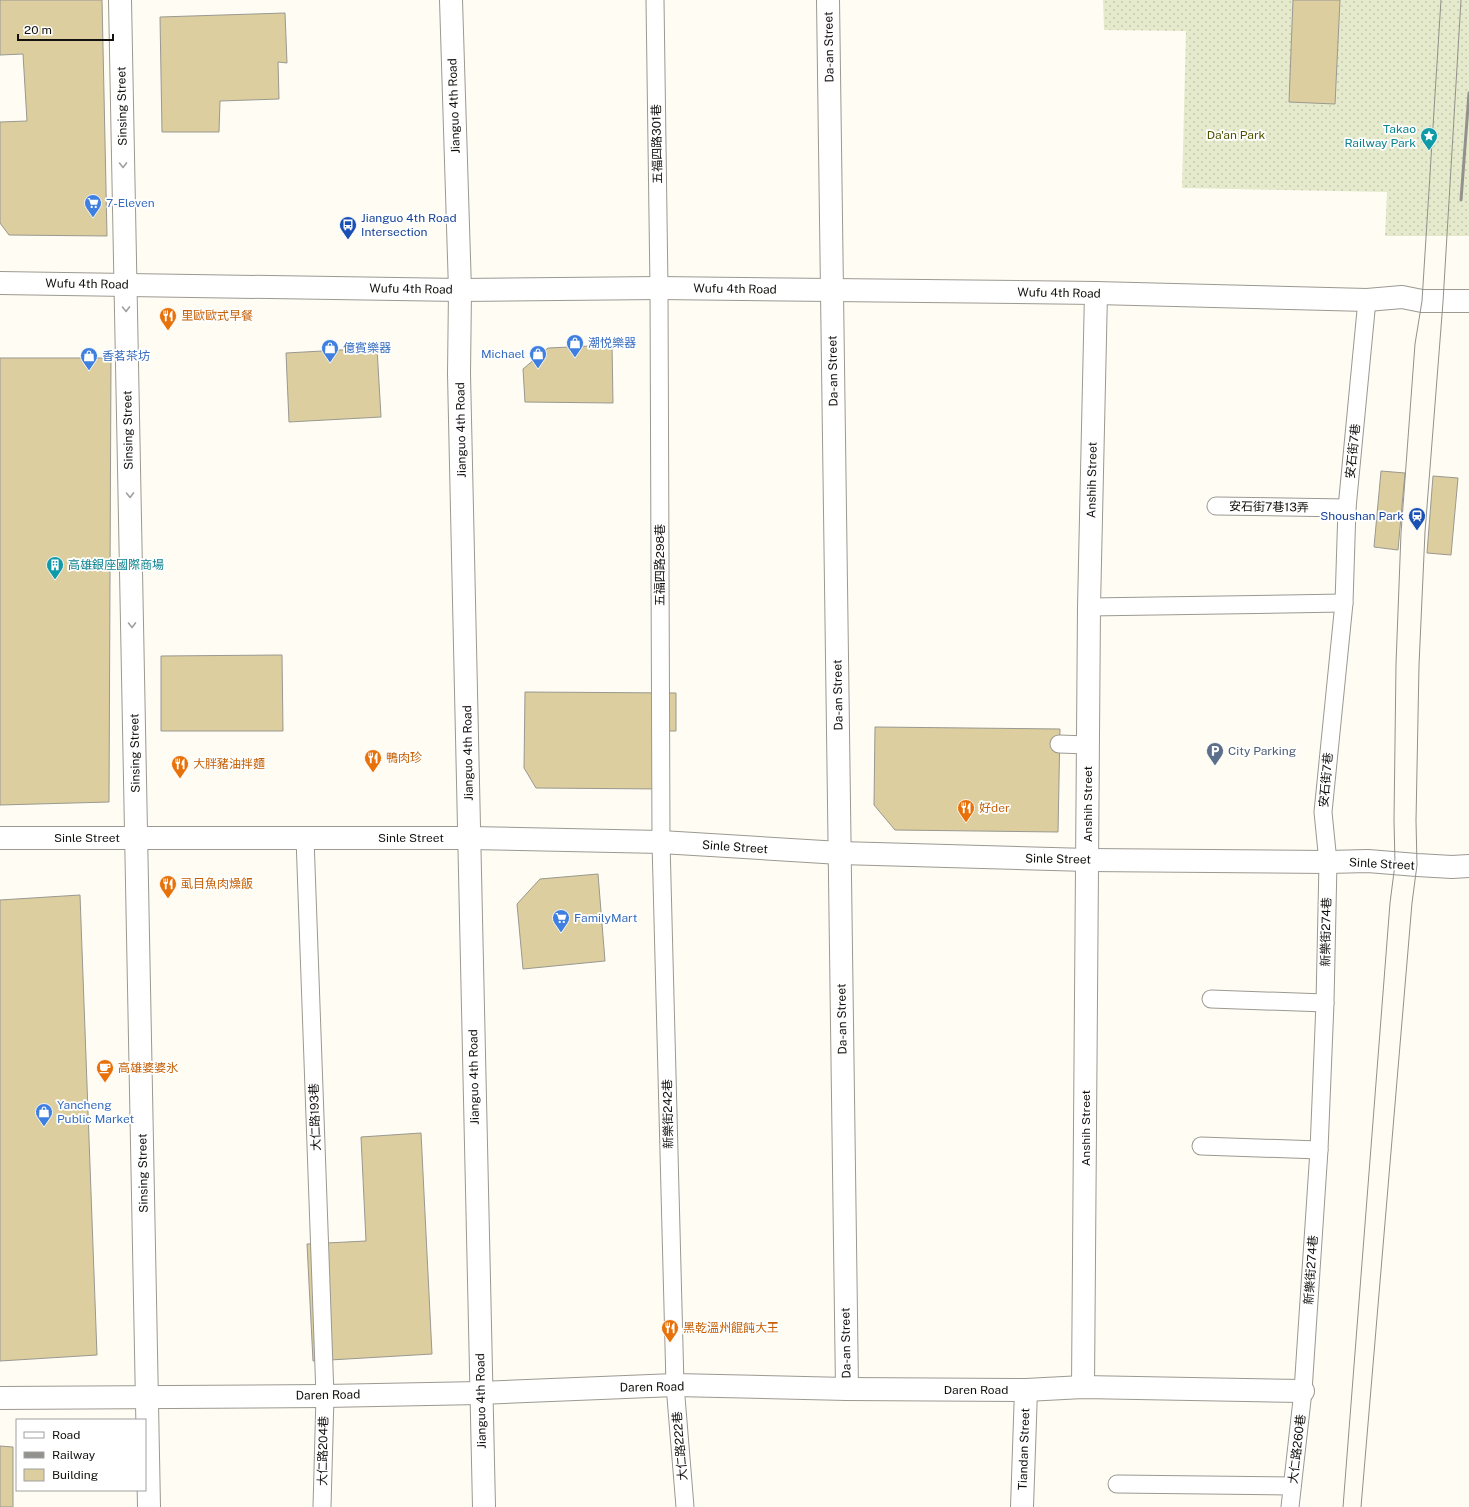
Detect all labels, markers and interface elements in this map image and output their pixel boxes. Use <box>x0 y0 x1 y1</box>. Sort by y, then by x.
street label: Da-an Street <box>821 11 837 83</box>
scale bar <box>18 16 113 42</box>
text: 20 m <box>24 23 52 37</box>
street label: Jianguo 4th Road <box>445 58 463 154</box>
street label: Sinsing Street <box>114 66 130 146</box>
street label: 五福四路301巷 <box>649 104 665 184</box>
place label: Takao Railway Park <box>1344 122 1416 150</box>
place icon: Takao Railway Park <box>1419 126 1439 151</box>
park label: Da'an Park <box>1207 128 1266 142</box>
one-way arrow <box>119 162 127 168</box>
supermarket icon: 7-Eleven <box>83 193 103 218</box>
place label: 7-Eleven <box>106 196 155 210</box>
place label: Jianguo 4th Road Intersection <box>361 211 457 239</box>
bus stop icon: Jianguo 4th Road Intersection <box>338 215 358 240</box>
street label: Wufu 4th Road <box>45 276 129 292</box>
street label: Wufu 4th Road <box>369 281 453 297</box>
street label: Wufu 4th Road <box>693 281 777 297</box>
street label: Wufu 4th Road <box>1017 285 1101 301</box>
one-way arrow <box>122 306 130 312</box>
restaurant icon: 里歐歐式早餐 <box>158 306 178 331</box>
place label: 里歐歐式早餐 <box>181 309 253 323</box>
shop icon: 潮悦樂器 <box>565 333 585 358</box>
street label: Da-an Street <box>825 335 841 407</box>
place label: 潮悦樂器 <box>588 336 636 350</box>
shop icon: 億賓樂器 <box>320 338 340 363</box>
place label: 億賓樂器 <box>343 341 391 355</box>
shop icon: Michael <box>528 344 548 369</box>
shop icon: 香茗茶坊 <box>79 346 99 371</box>
place label: Michael <box>481 347 525 361</box>
place label: 香茗茶坊 <box>102 349 150 363</box>
street label: Jianguo 4th Road <box>453 382 469 478</box>
street label: Sinsing Street <box>120 390 136 470</box>
street label: 安石街7巷 <box>1343 423 1363 479</box>
street label: Anshih Street <box>1084 441 1100 518</box>
one-way arrow <box>125 492 134 498</box>
street label: 安石街7巷13弄 <box>1229 499 1309 515</box>
station icon: Shoushan Park <box>1407 506 1427 531</box>
place label: Shoushan Park <box>1320 509 1404 523</box>
street label: 五福四路298巷 <box>653 524 667 606</box>
building icon: 高雄銀座國際商場 <box>45 555 65 580</box>
place label: 高雄銀座國際商場 <box>68 558 164 572</box>
one-way arrow <box>128 622 136 628</box>
street label: Da-an Street <box>830 659 846 731</box>
street label: Jianguo 4th Road <box>460 705 476 801</box>
street label: Sinsing Street <box>127 713 143 793</box>
parking icon: City Parking <box>1205 741 1225 766</box>
place label: City Parking <box>1228 744 1296 758</box>
restaurant icon: 鴨肉珍 <box>363 748 383 773</box>
place label: 鴨肉珍 <box>386 751 422 765</box>
street label: 安石街7巷 <box>1317 752 1335 808</box>
restaurant icon: 大胖豬油拌麵 <box>170 754 190 779</box>
place label: 大胖豬油拌麵 <box>193 757 265 771</box>
street label: Anshih Street <box>1081 766 1095 842</box>
restaurant icon: 好der <box>956 798 976 823</box>
place label: 好der <box>979 801 1010 815</box>
street label: Sinle Street <box>54 831 120 845</box>
street label: Sinle Street <box>378 831 444 845</box>
street label: Sinle Street <box>702 838 769 856</box>
street label: Sinle Street <box>1025 851 1091 867</box>
street label: Sinle Street <box>1349 855 1416 873</box>
restaurant icon: 虱目魚肉燥飯 <box>158 874 178 899</box>
place label: 虱目魚肉燥飯 <box>181 877 253 891</box>
street label: 新樂街274巷 <box>1318 897 1334 967</box>
supermarket icon: FamilyMart <box>551 908 571 933</box>
place label: FamilyMart <box>574 911 638 925</box>
street label: Da-an Street <box>834 983 850 1055</box>
street label: Jianguo 4th Road <box>466 1029 482 1125</box>
cafe icon: 高雄婆婆氷 <box>95 1058 115 1083</box>
place label: 高雄婆婆氷 <box>118 1061 178 1075</box>
street label: 新樂街242巷 <box>660 1079 676 1149</box>
street label: 大仁路193巷 <box>307 1083 323 1151</box>
street label: Anshih Street <box>1079 1090 1093 1166</box>
place label: Yancheng Public Market <box>57 1098 135 1126</box>
shop icon: Yancheng Public Market <box>34 1102 54 1127</box>
street label: Sinsing Street <box>135 1133 151 1213</box>
street label: 新樂街274巷 <box>1302 1235 1320 1305</box>
street label: Da-an Street <box>838 1307 854 1379</box>
restaurant icon: 黑乾溫州餛飩大王 <box>660 1318 680 1343</box>
place label: 黑乾溫州餛飩大王 <box>683 1321 779 1335</box>
street label: Jianguo 4th Road <box>473 1353 489 1449</box>
street label: Daren Road <box>620 1379 684 1395</box>
street label: Daren Road <box>944 1383 1008 1397</box>
street label: Daren Road <box>296 1387 360 1403</box>
street label: Tiandan Street <box>1016 1407 1032 1490</box>
street label: 大仁路222巷 <box>670 1411 690 1481</box>
street label: 大仁路260巷 <box>1286 1413 1308 1485</box>
street label: 大仁路204巷 <box>315 1416 331 1486</box>
legend <box>16 1419 146 1491</box>
text: Road <box>52 1428 80 1442</box>
text: Railway <box>52 1448 96 1462</box>
text: Building <box>52 1468 98 1482</box>

